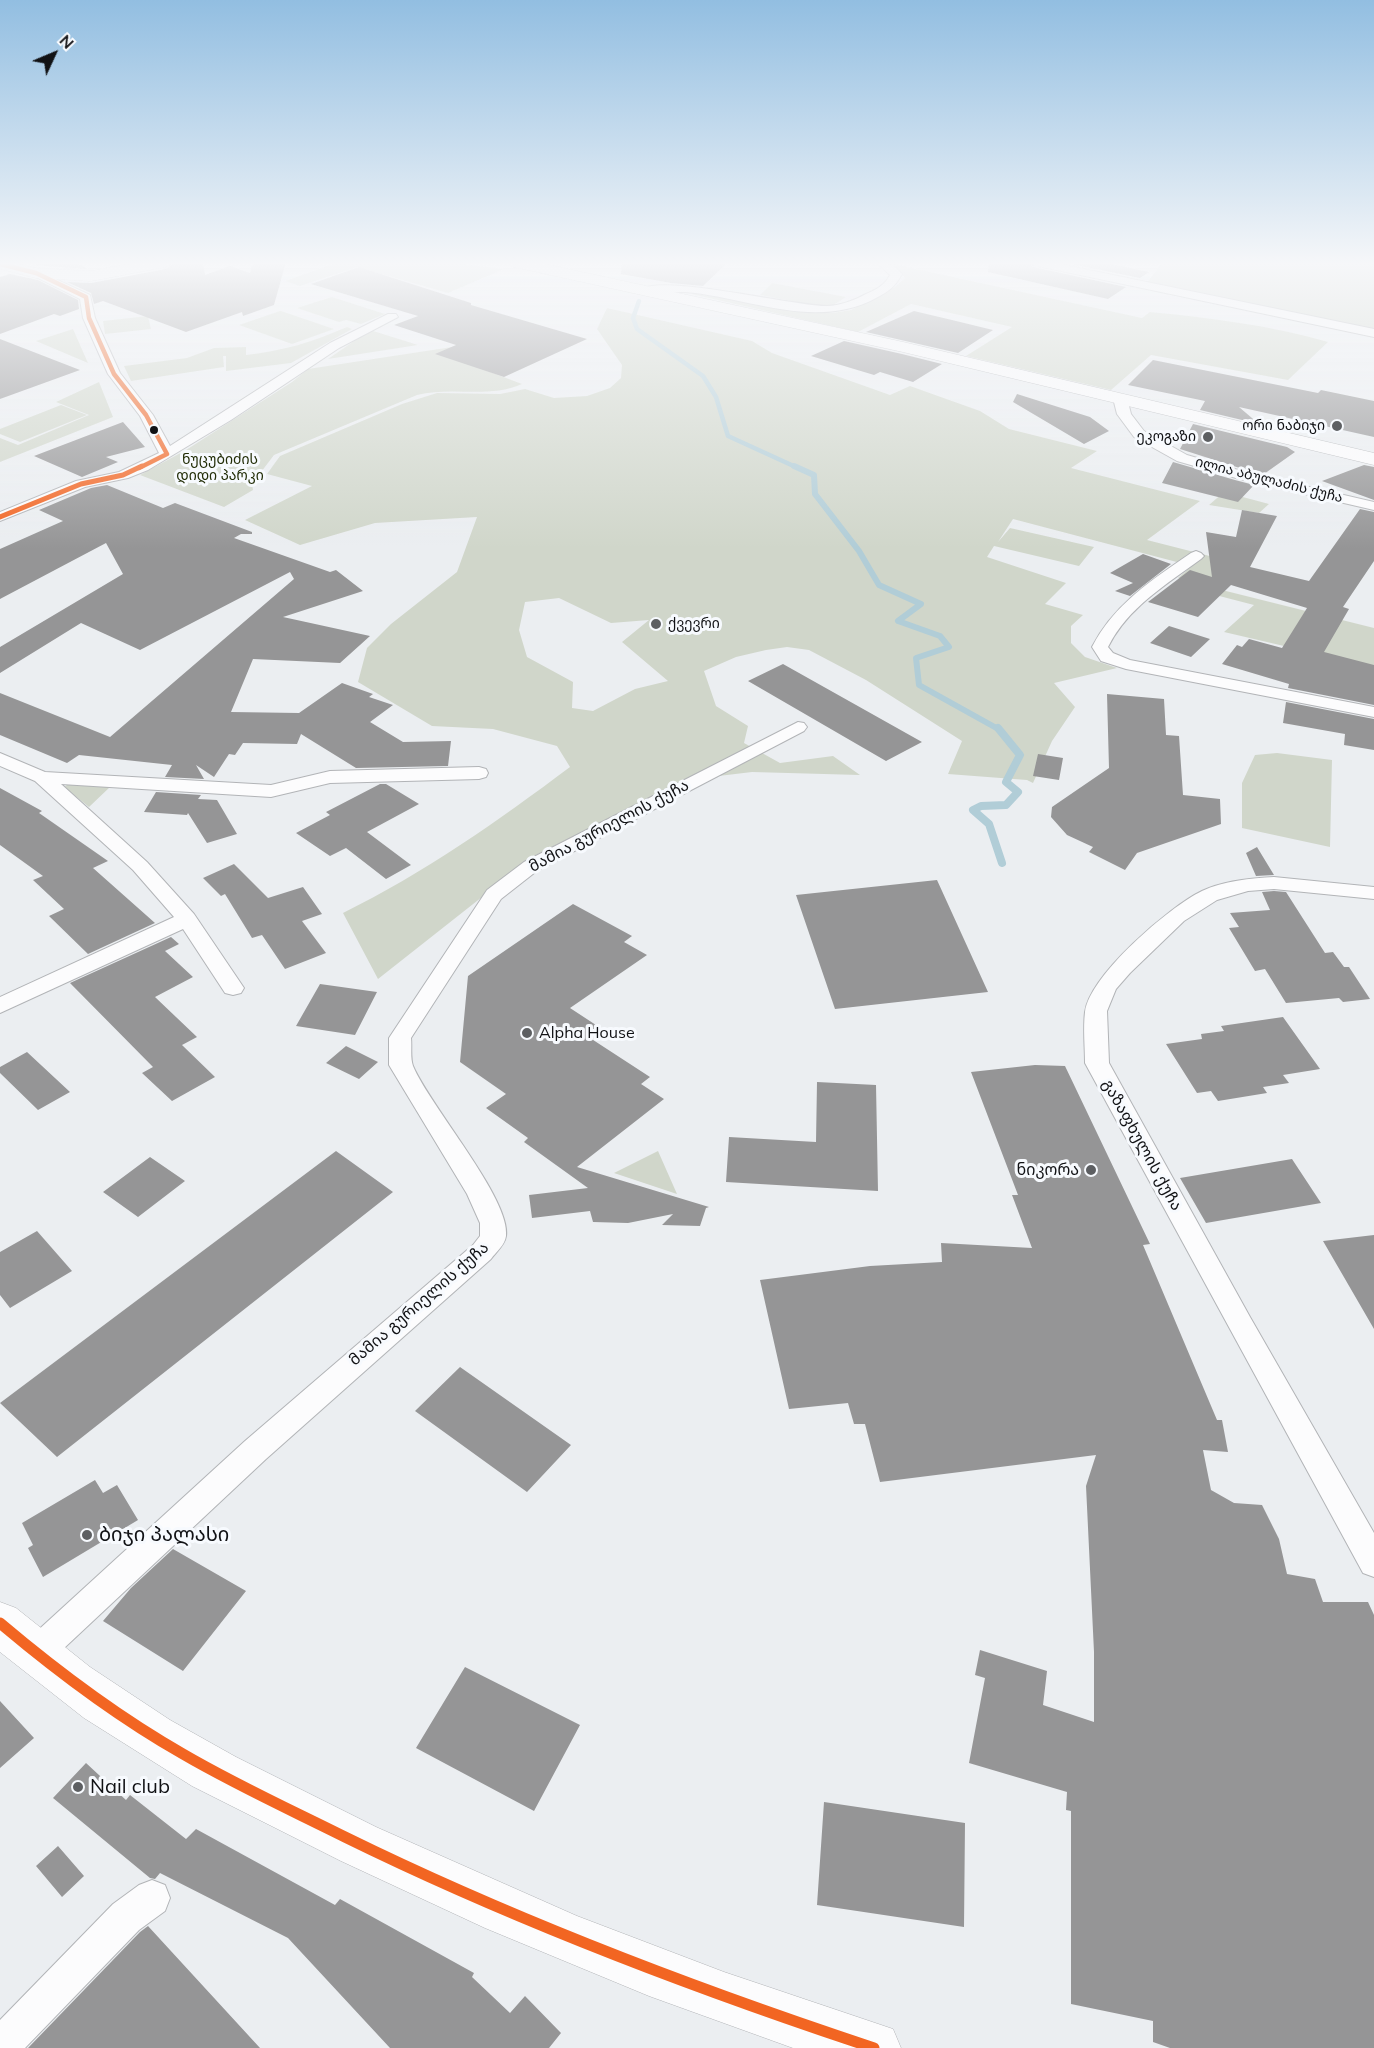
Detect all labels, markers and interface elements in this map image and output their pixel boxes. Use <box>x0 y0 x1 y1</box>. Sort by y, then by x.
north arrow <box>24 24 84 84</box>
text: N <box>56 30 78 53</box>
place label: ორი ნაბიჯი <box>1242 418 1325 434</box>
marker: ორი ნაბიჯი <box>1330 419 1344 433</box>
unlabelled marker <box>148 424 160 436</box>
place label: ეკოგაზი <box>1137 429 1196 445</box>
marker: ეკოგაზი <box>1201 430 1215 444</box>
park label: ნუცუბიძის დიდი პარკი <box>176 452 264 484</box>
street label: ილია აბულაძის ქუჩა <box>1194 454 1344 506</box>
place label: ქვევრი <box>668 616 720 632</box>
marker: ქვევრი <box>649 617 663 631</box>
street label: მამია გურიელის ქუჩა <box>526 776 692 876</box>
place label: Alpha House <box>539 1023 635 1043</box>
marker: Alpha House <box>520 1026 534 1040</box>
street label: გაზაფხულის ქუჩა <box>1098 1076 1186 1214</box>
place label: ნიკორა <box>1017 1160 1079 1180</box>
marker: ნიკორა <box>1084 1163 1098 1177</box>
street label: მამია გურიელის ქუჩა <box>345 1238 493 1370</box>
place label: ბიჯი პალასი <box>99 1523 229 1547</box>
marker: ბიჯი პალასი <box>80 1528 94 1542</box>
place label: Nail club <box>90 1775 170 1799</box>
marker: Nail club <box>71 1780 85 1794</box>

